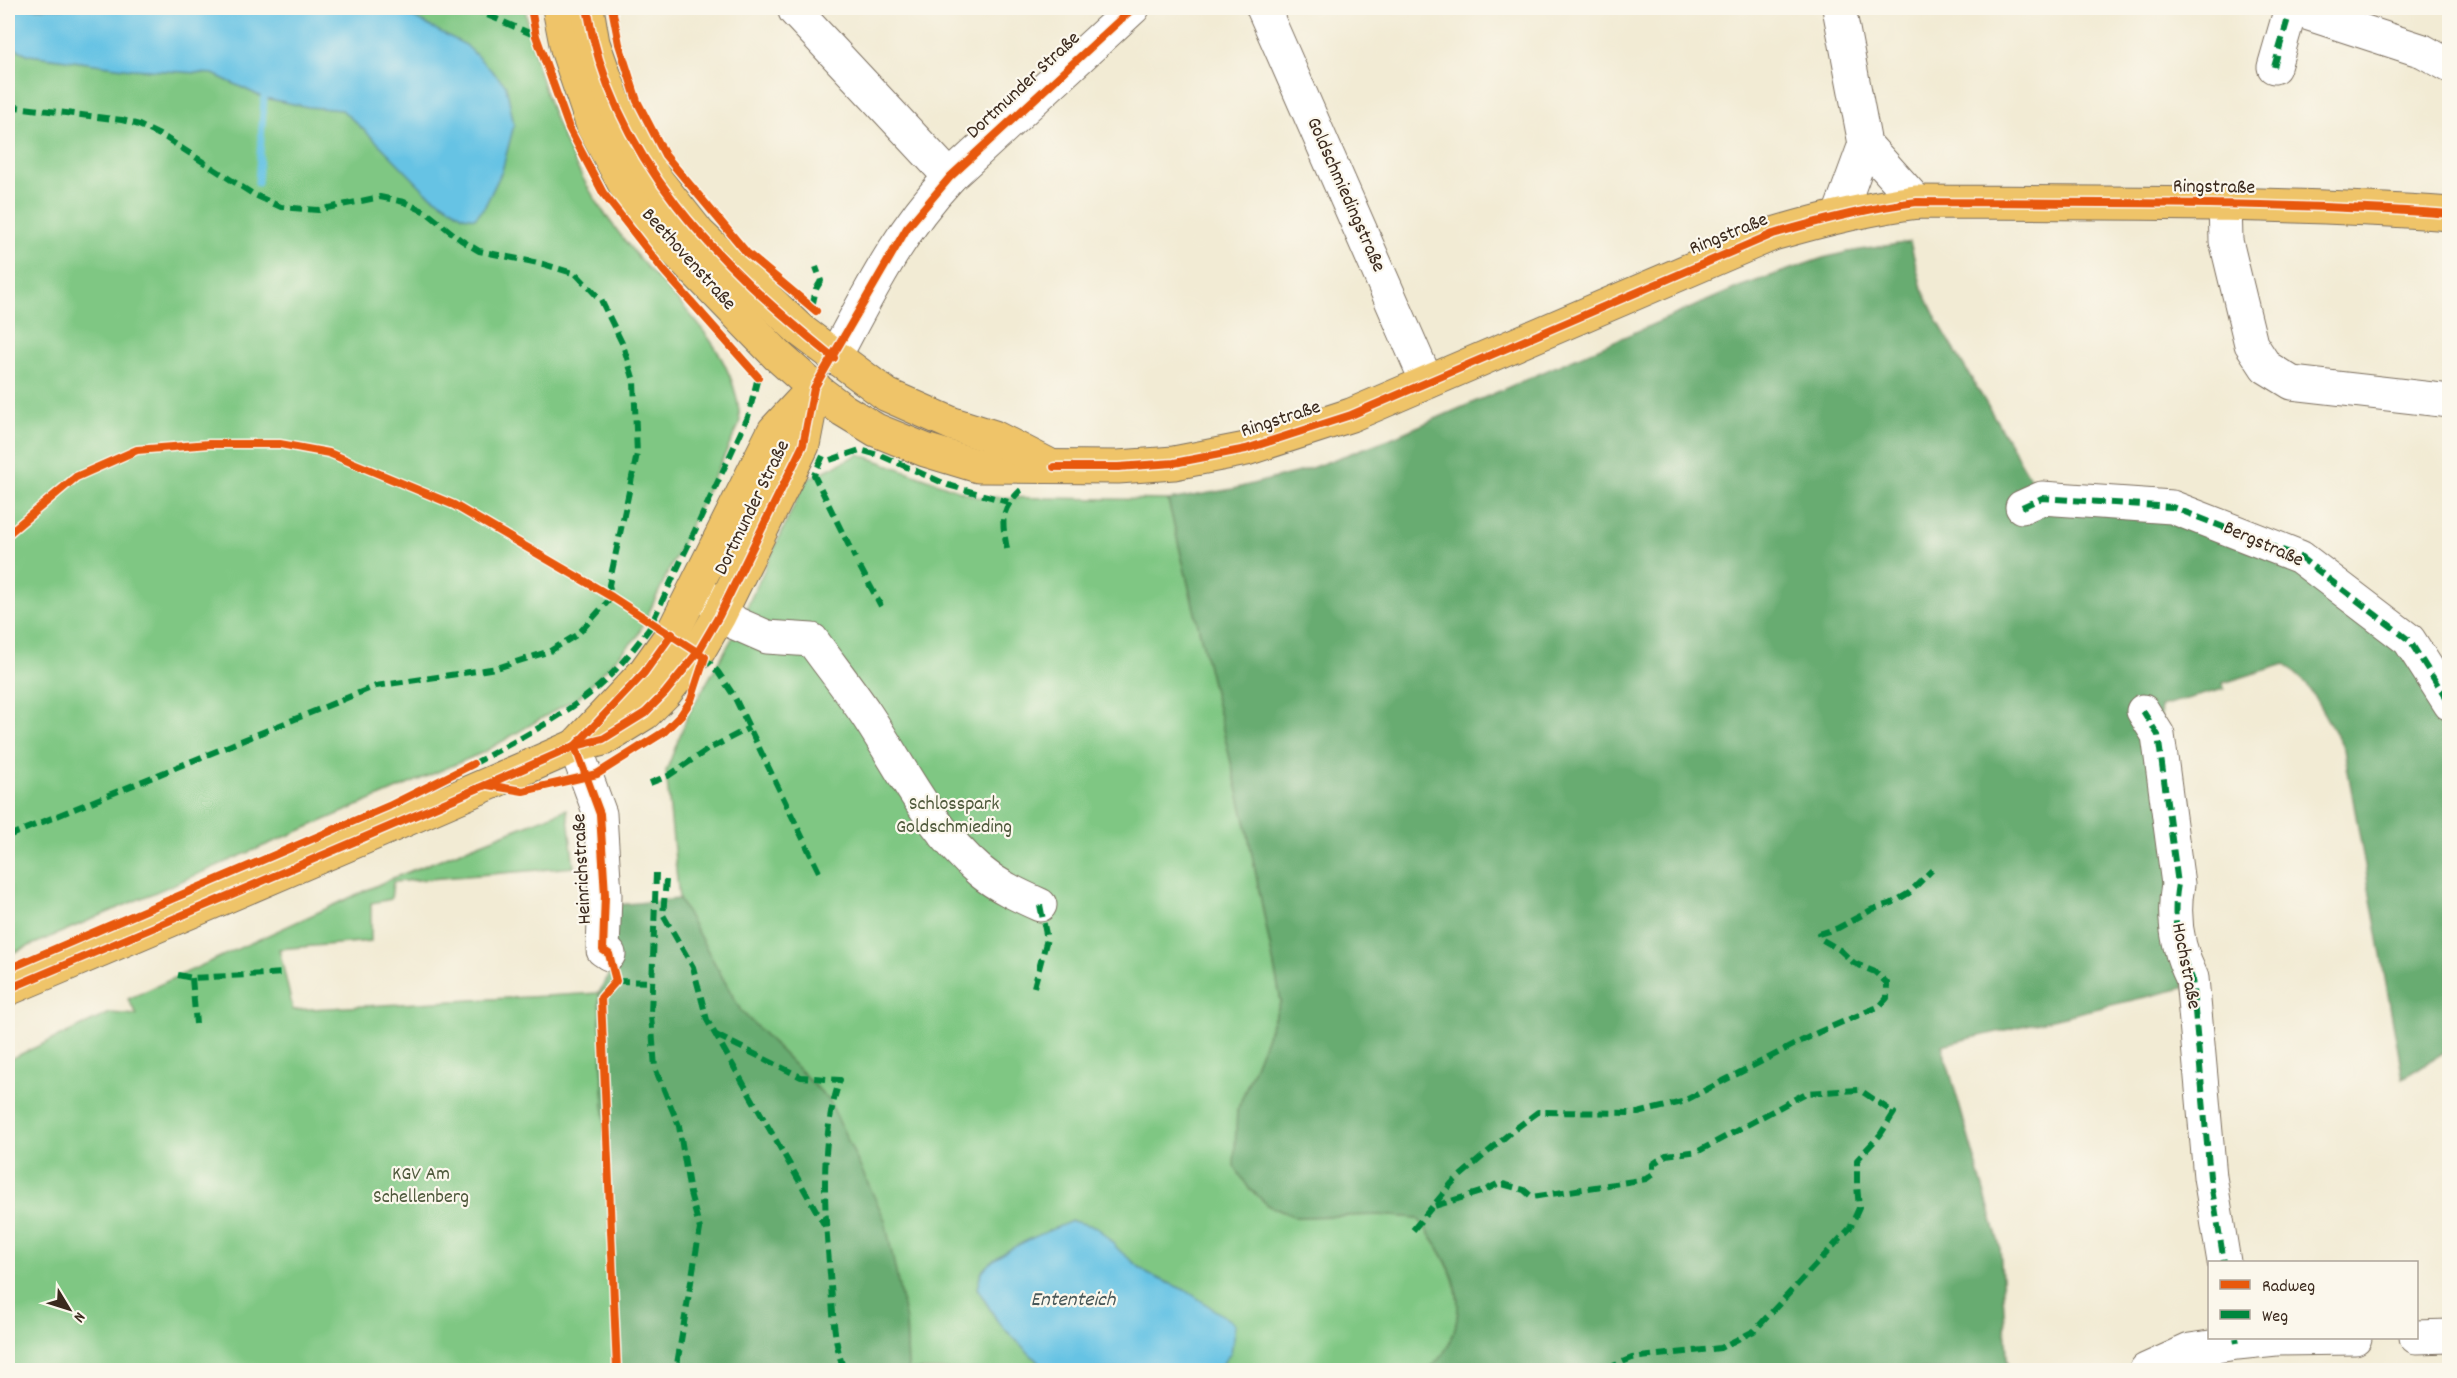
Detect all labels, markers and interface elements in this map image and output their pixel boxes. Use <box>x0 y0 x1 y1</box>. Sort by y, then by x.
street label: Dortmunder Straße <box>961 25 1087 146</box>
street label: Goldschmiedingstraße <box>1298 113 1392 277</box>
street label: Ringstraße <box>2173 173 2256 203</box>
street label: Beethovenstraße <box>634 202 742 318</box>
street label: Ringstraße <box>1686 207 1773 263</box>
street label: Ringstraße <box>1238 394 1325 446</box>
street label: Dortmunder Straße <box>708 436 798 580</box>
street label: Bergstraße <box>2218 515 2308 575</box>
park label: Schlosspark Goldschmieding <box>896 791 1012 842</box>
street label: Heinrichstraße <box>566 813 600 925</box>
street label: Hochstraße <box>2163 921 2207 1012</box>
park label: KGV Am Schellenberg <box>373 1161 469 1212</box>
legend <box>2208 1261 2418 1339</box>
text: Radweg <box>2262 1275 2315 1300</box>
north arrow <box>39 1279 99 1339</box>
water label: Ententeich <box>1031 1286 1117 1316</box>
text: Weg <box>2262 1305 2288 1330</box>
text: N <box>67 1307 90 1327</box>

